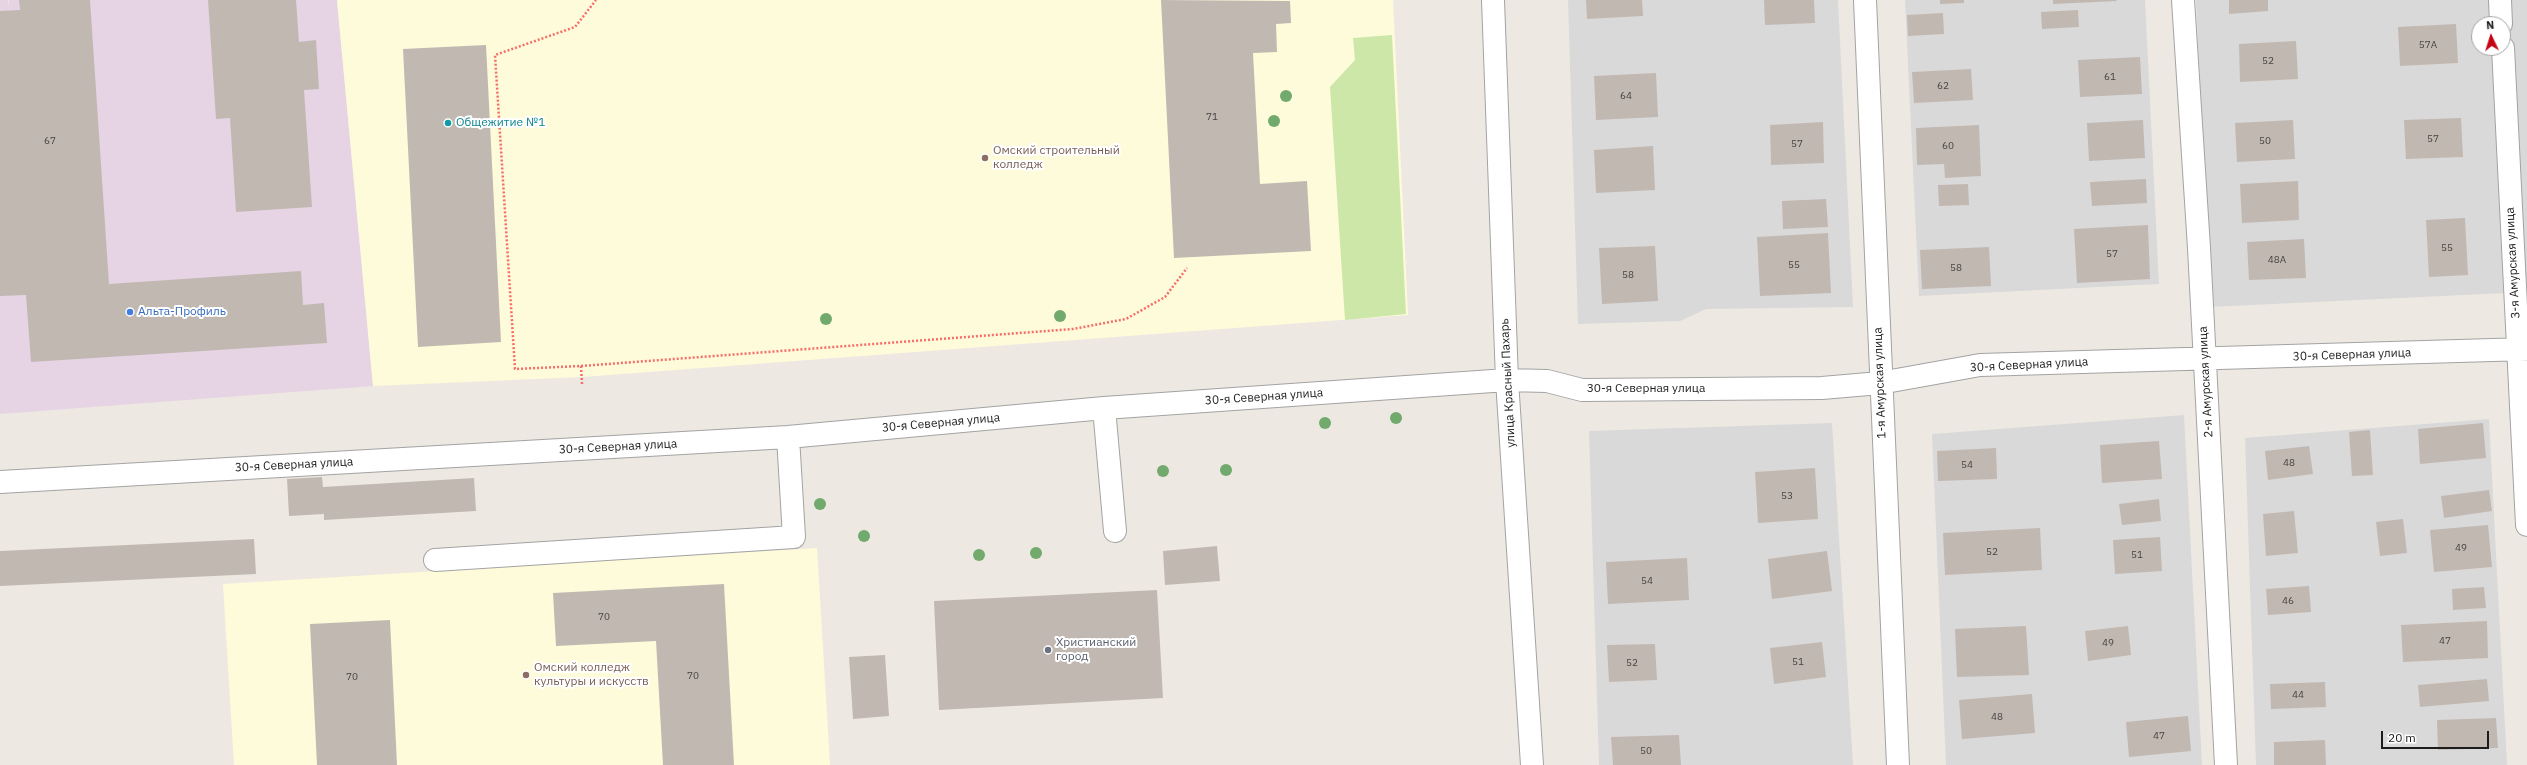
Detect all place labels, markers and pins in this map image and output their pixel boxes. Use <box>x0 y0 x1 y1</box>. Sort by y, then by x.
place label: Общежитие №1 <box>456 116 546 130</box>
marker: Общежитие №1 <box>443 118 453 128</box>
place label: Омский строительный колледж <box>993 144 1120 172</box>
marker: Омский строительный колледж <box>980 153 990 163</box>
place label: Альта-Профиль <box>138 305 226 319</box>
marker: Альта-Профиль <box>125 307 135 317</box>
place label: Христианский город <box>1056 636 1136 664</box>
marker: Христианский город <box>1043 645 1053 655</box>
place label: Омский колледж культуры и искусств <box>534 661 649 689</box>
marker: Омский колледж культуры и искусств <box>521 670 531 680</box>

